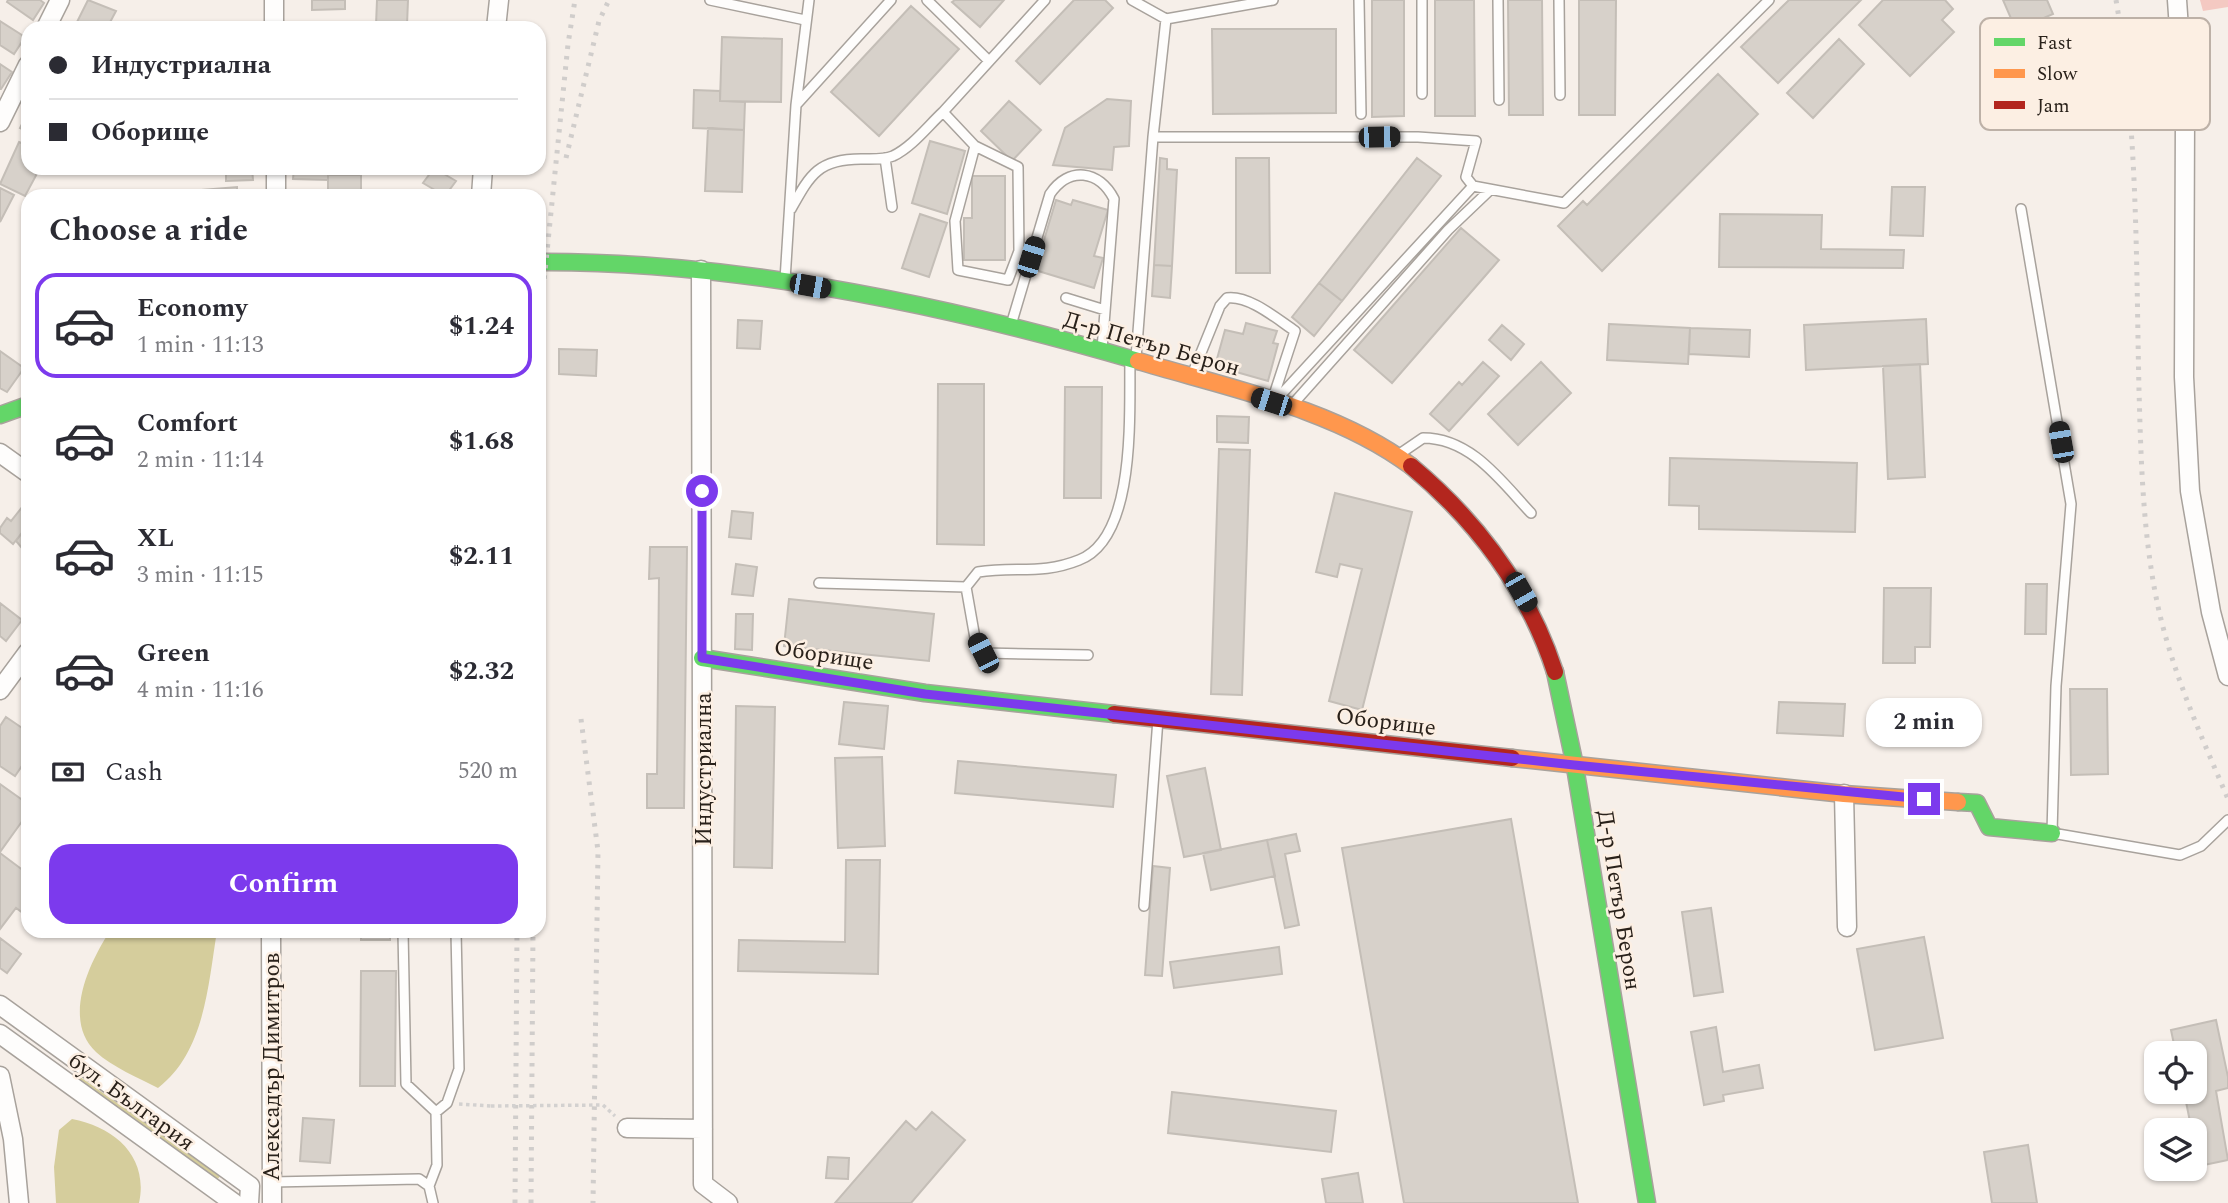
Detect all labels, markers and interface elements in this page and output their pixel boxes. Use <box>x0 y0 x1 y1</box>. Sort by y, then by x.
legend <box>1980 18 2210 130</box>
text: Fast <box>2037 29 2073 58</box>
text: Индустриална <box>91 45 271 85</box>
text: Slow <box>2037 60 2078 89</box>
text: Jam <box>2037 92 2069 121</box>
text: Оборище <box>91 112 209 152</box>
car <box>1358 126 1401 148</box>
text: Choose a ride <box>49 206 248 255</box>
car <box>1015 234 1048 280</box>
car <box>788 272 833 300</box>
text: Economy <box>137 288 247 328</box>
icon: car <box>53 294 116 357</box>
street label: Д-р Петър Берон <box>1059 302 1244 386</box>
text: $1.24 <box>449 306 514 346</box>
text: 1 min · 11:13 <box>137 328 264 363</box>
car <box>1248 386 1295 418</box>
text: Comfort <box>137 403 238 443</box>
icon: car <box>53 409 116 472</box>
car <box>2048 419 2075 465</box>
text: $1.68 <box>449 421 514 461</box>
text: 2 min · 11:14 <box>137 443 264 478</box>
route start <box>686 475 718 507</box>
text: XL <box>137 518 174 558</box>
icon: car <box>53 524 116 587</box>
text: $2.11 <box>449 536 514 576</box>
text: 3 min · 11:15 <box>137 558 264 593</box>
car <box>1502 569 1541 615</box>
street label: Оборище <box>771 630 876 681</box>
car <box>965 630 1002 676</box>
text: Green <box>137 633 210 673</box>
icon: car <box>53 639 116 702</box>
text: $2.32 <box>449 651 514 691</box>
text: 4 min · 11:16 <box>137 673 264 708</box>
street label: Индустриална <box>687 692 722 846</box>
callout: 2 min <box>1866 698 1982 746</box>
street label: Оборище <box>1334 699 1438 746</box>
text: 2 min <box>1893 705 1955 740</box>
text: Cash <box>105 752 163 792</box>
icon: cash <box>49 753 87 791</box>
text: 520 m <box>458 754 518 789</box>
route end <box>1908 783 1940 815</box>
street label: Д-р Петър Берон <box>1587 807 1650 993</box>
button: Confirm <box>49 844 518 924</box>
street label: Алексадър Димитров <box>255 953 290 1181</box>
map controls <box>2144 1041 2207 1181</box>
button: locate <box>2144 1041 2207 1104</box>
street label: бул. България <box>60 1044 202 1160</box>
button: layers <box>2144 1118 2207 1181</box>

